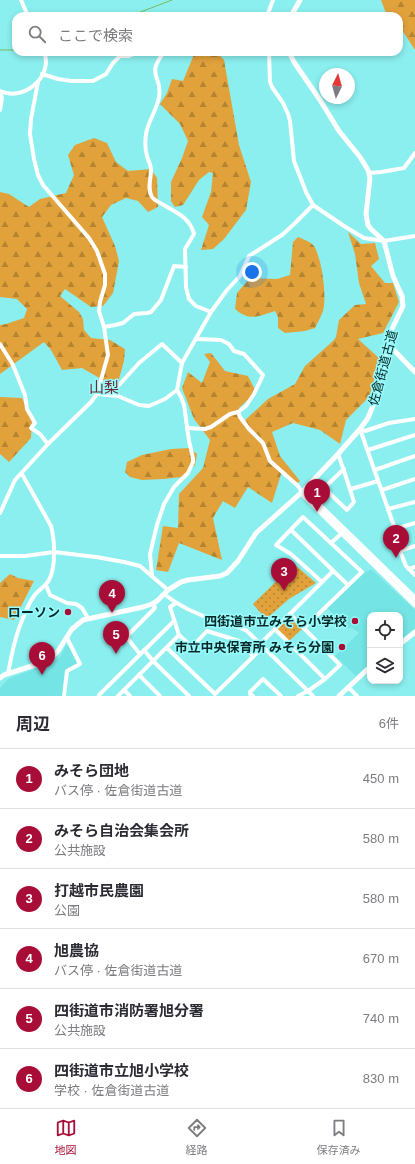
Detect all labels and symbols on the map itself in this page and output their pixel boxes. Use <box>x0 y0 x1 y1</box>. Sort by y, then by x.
north arrow <box>319 68 355 104</box>
your location <box>242 262 262 282</box>
street label: 佐倉街道古道 <box>366 328 400 408</box>
district label: 山梨 <box>89 379 119 396</box>
pin: 1 <box>304 479 330 512</box>
pin: 2 <box>383 525 409 558</box>
pin: 3 <box>271 558 297 591</box>
pin: 4 <box>99 580 125 613</box>
place label: ローソン <box>8 605 60 620</box>
marker: ローソン <box>63 607 73 617</box>
place label: 四街道市立みそら小学校 <box>204 614 347 629</box>
marker: 四街道市立みそら小学校 <box>350 616 360 626</box>
pin: 5 <box>103 621 129 654</box>
place label: 市立中央保育所 みそら分園 <box>174 640 334 655</box>
pin: 6 <box>29 642 55 675</box>
marker: 市立中央保育所 みそら分園 <box>337 642 347 652</box>

